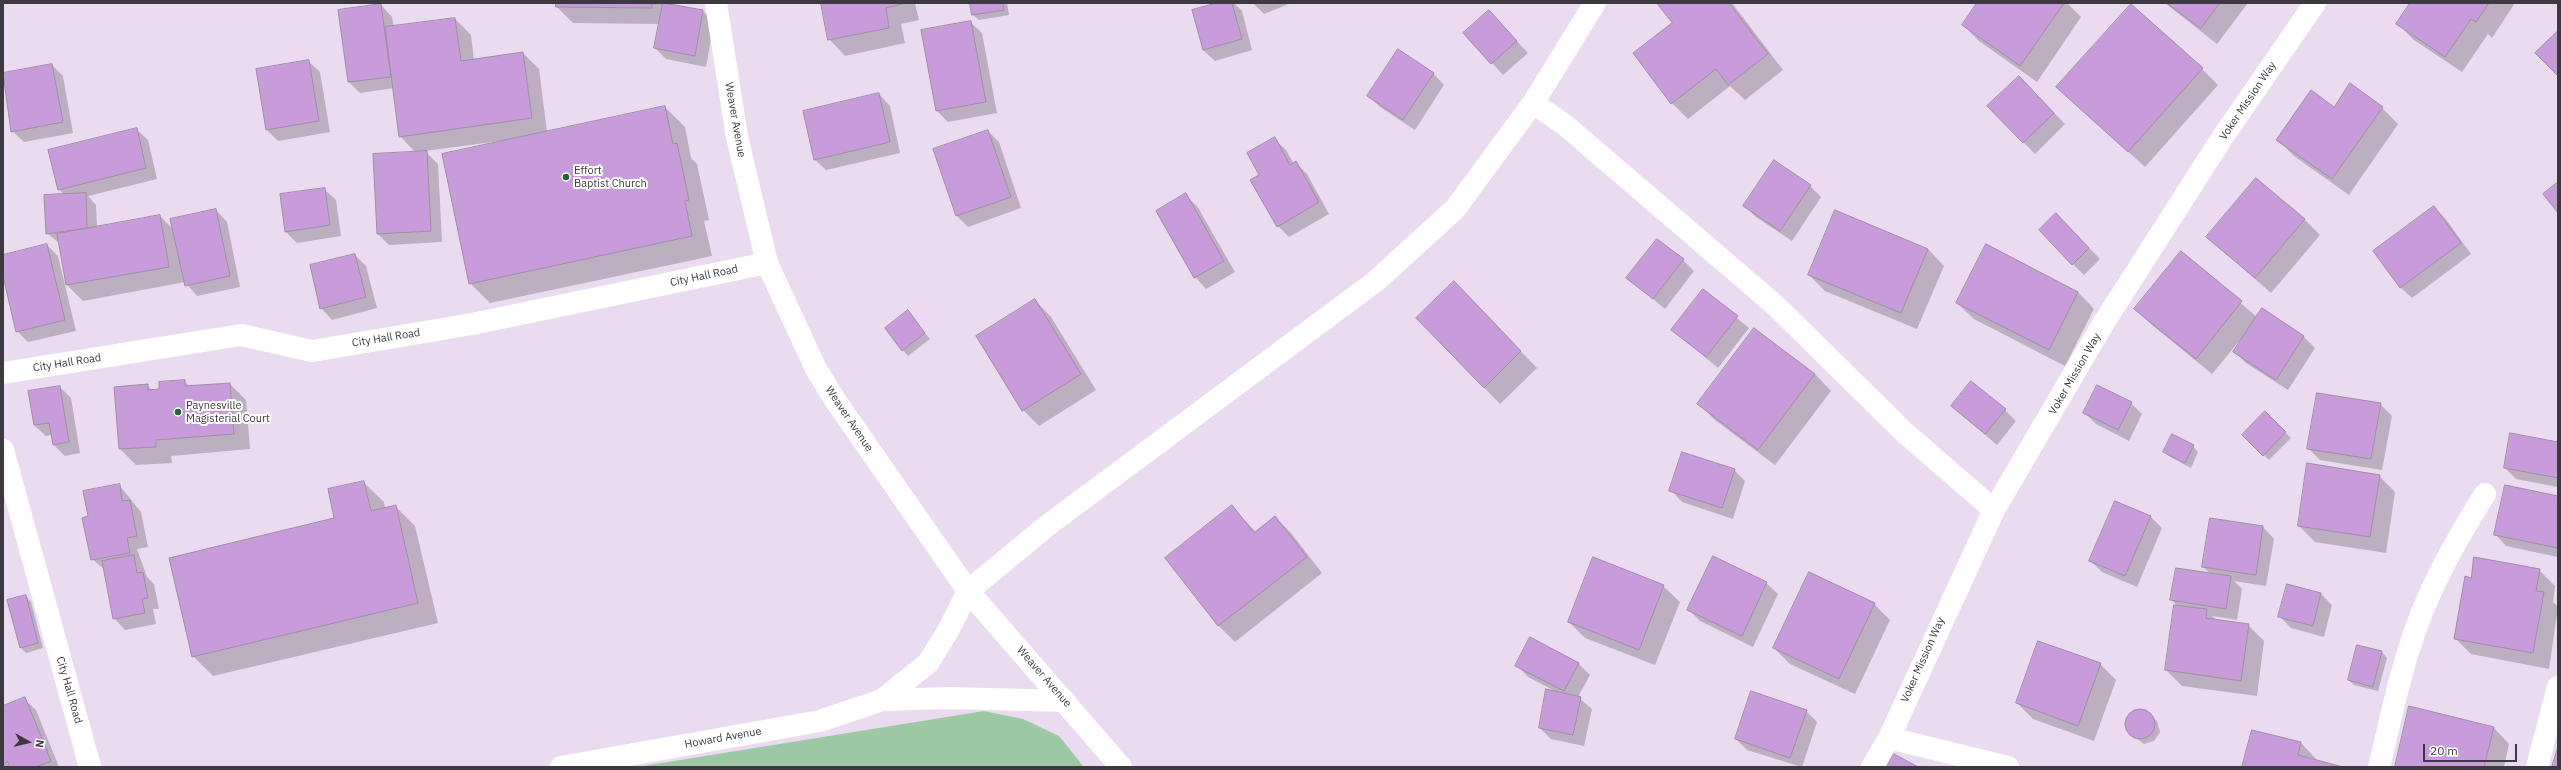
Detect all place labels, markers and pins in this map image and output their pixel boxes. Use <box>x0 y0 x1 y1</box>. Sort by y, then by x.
place label: Effort Baptist Church <box>574 164 647 190</box>
marker: Effort Baptist Church <box>561 172 571 182</box>
place label: Paynesville Magisterial Court <box>186 399 270 425</box>
marker: Paynesville Magisterial Court <box>173 407 183 417</box>

